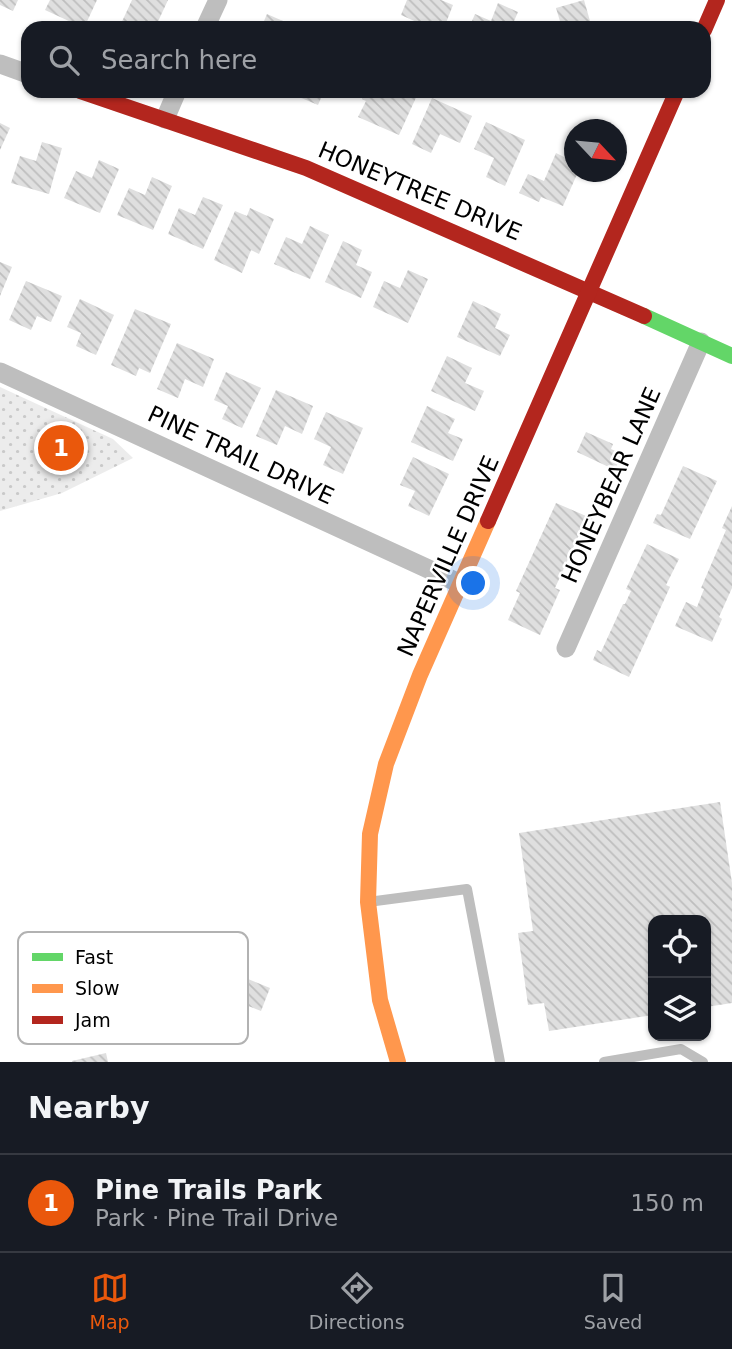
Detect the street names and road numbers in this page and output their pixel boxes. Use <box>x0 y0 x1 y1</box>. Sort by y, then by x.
street label: HONEYTREE DRIVE <box>314 136 526 246</box>
street label: HONEYBEAR LANE <box>556 383 666 587</box>
street label: PINE TRAIL DRIVE <box>144 400 338 510</box>
street label: NAPERVILLE DRIVE <box>392 452 504 660</box>

